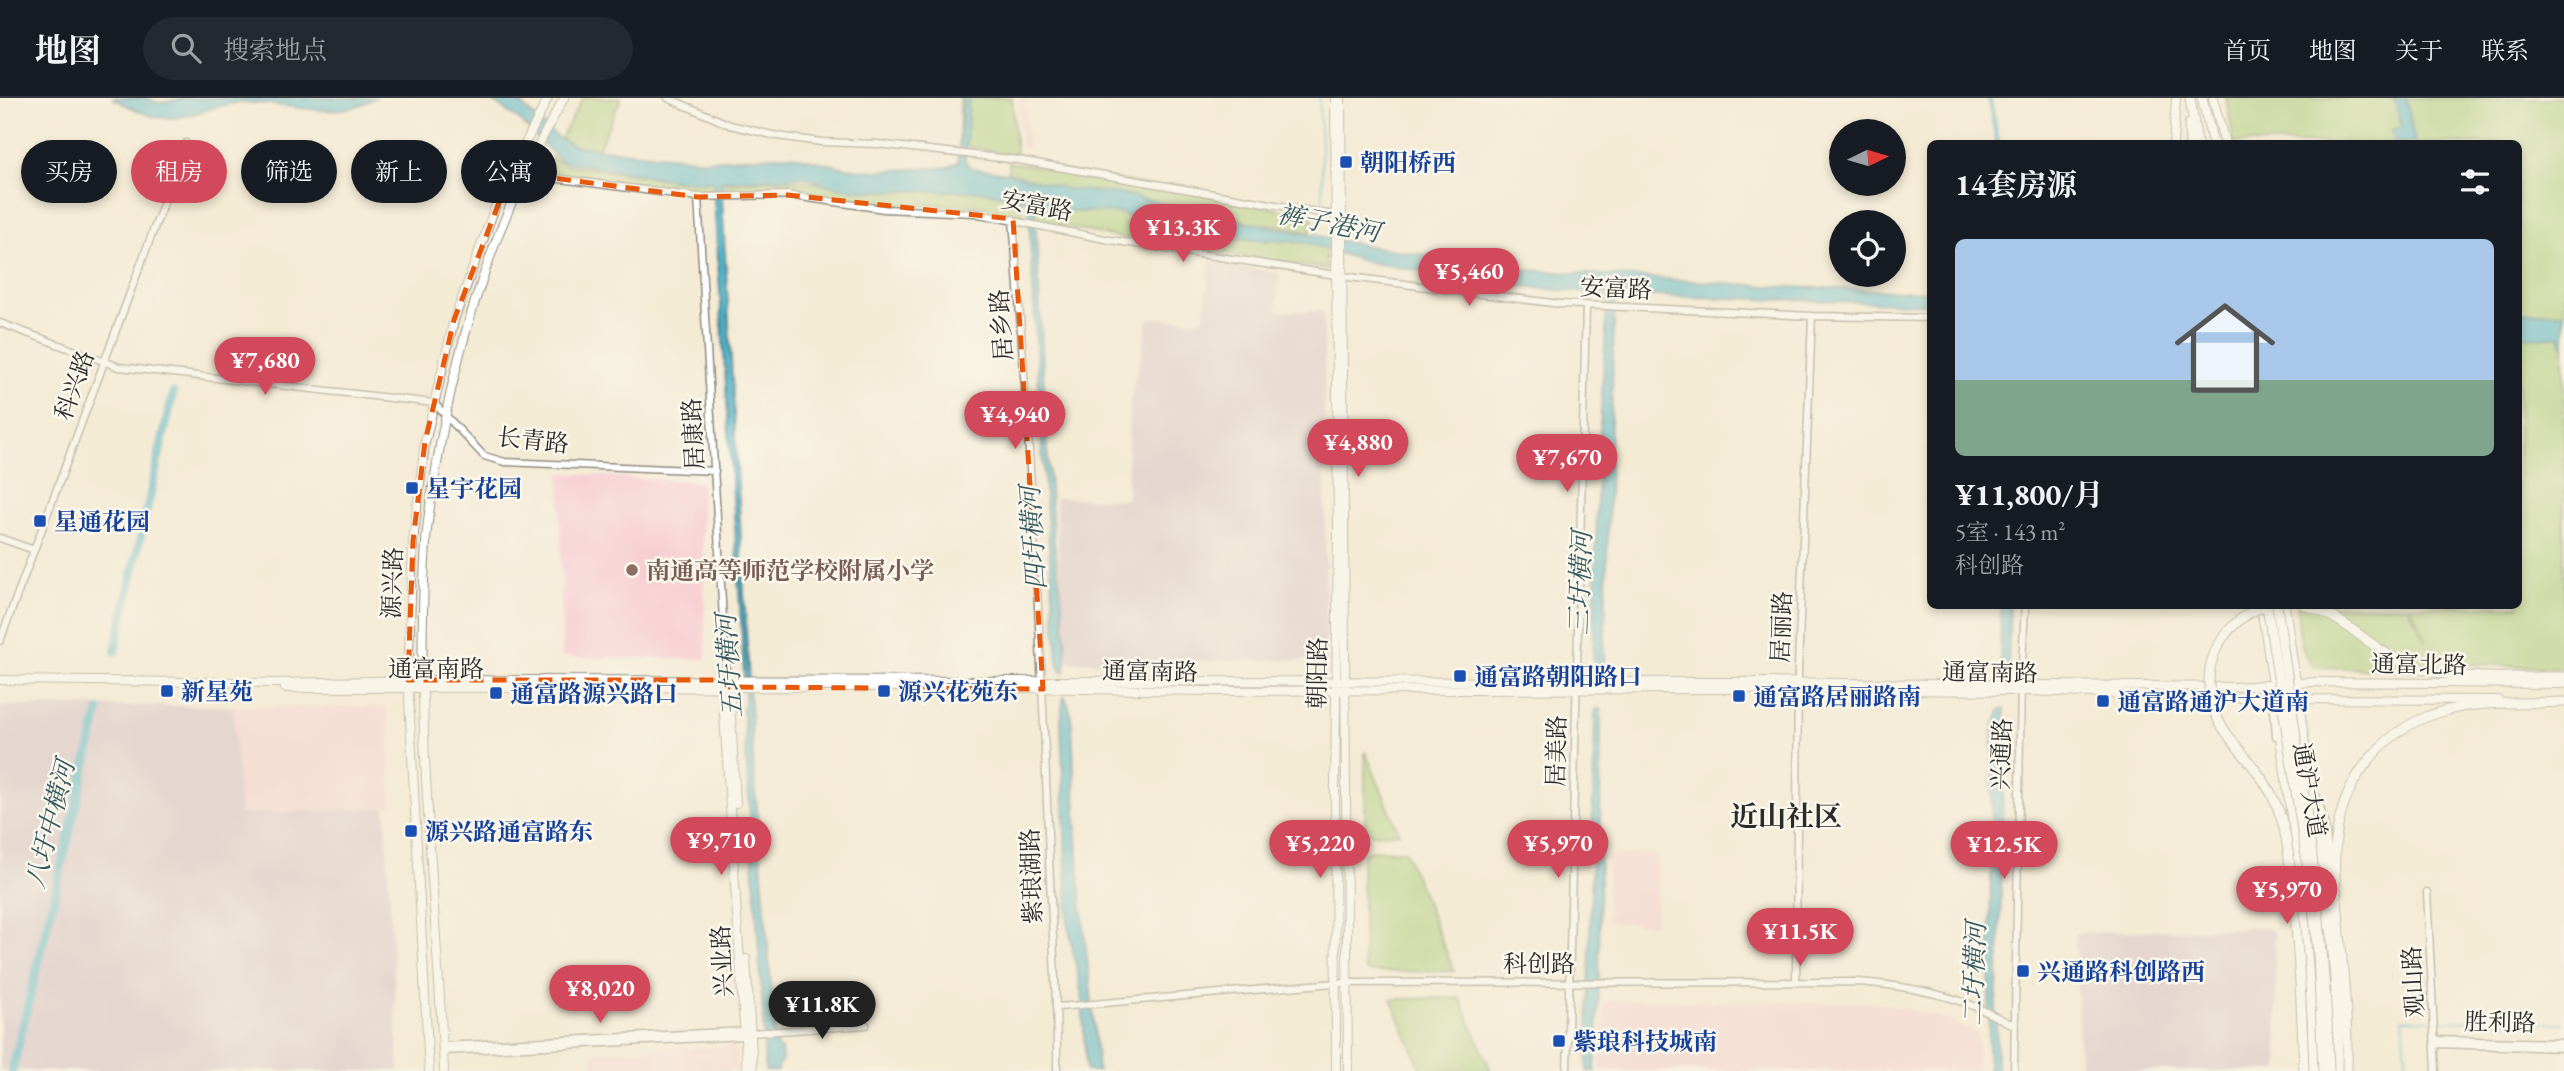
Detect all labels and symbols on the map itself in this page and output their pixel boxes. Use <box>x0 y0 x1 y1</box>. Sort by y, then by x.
north arrow <box>1829 119 1906 196</box>
place label: 朝阳桥西 <box>1360 147 1456 178</box>
marker: 朝阳桥西 <box>1338 154 1354 170</box>
street label: 安富路 <box>999 183 1075 227</box>
water label: 裤子港河 <box>1275 196 1387 250</box>
pin: ¥13.3K <box>1126 204 1240 264</box>
pin: ¥5,460 <box>1412 248 1526 308</box>
street label: 安富路 <box>1579 271 1653 305</box>
street label: 居乡路 <box>983 288 1019 362</box>
pin: ¥7,680 <box>208 338 322 397</box>
street label: 科兴路 <box>47 346 101 424</box>
pin: ¥4,940 <box>958 392 1072 451</box>
street label: 居康路 <box>676 397 710 471</box>
pin: ¥4,880 <box>1301 420 1415 479</box>
street label: 长青路 <box>496 421 570 459</box>
pin: ¥7,670 <box>1510 434 1624 494</box>
place label: 星宇花园 <box>426 473 522 504</box>
marker: 星宇花园 <box>404 480 420 496</box>
water label: 四圩横河 <box>1012 481 1054 591</box>
place label: 星通花园 <box>54 506 150 537</box>
marker: 星通花园 <box>32 513 48 529</box>
water label: 三圩横河 <box>1561 526 1599 636</box>
street label: 源兴路 <box>375 546 409 620</box>
place label: 南通高等师范学校附属小学 <box>646 555 934 586</box>
marker: 南通高等师范学校附属小学 <box>624 562 640 578</box>
street label: 居丽路 <box>1764 590 1798 664</box>
water label: 五圩横河 <box>708 609 750 719</box>
street label: 朝阳路 <box>1301 637 1333 709</box>
street label: 通富北路 <box>2371 648 2467 680</box>
street label: 通富南路 <box>388 653 484 684</box>
street label: 通富南路 <box>1102 655 1198 687</box>
street label: 通富南路 <box>1942 656 2038 688</box>
place label: 通富路朝阳路口 <box>1474 661 1642 692</box>
marker: 通富路朝阳路口 <box>1452 668 1468 684</box>
place label: 新星苑 <box>181 676 253 707</box>
place label: 源兴花苑东 <box>898 676 1018 707</box>
place label: 通富路源兴路口 <box>510 678 678 709</box>
place label: 通富路居丽路南 <box>1753 681 1921 712</box>
marker: 新星苑 <box>159 683 175 699</box>
marker: 源兴花苑东 <box>876 683 892 699</box>
marker: 通富路源兴路口 <box>488 685 504 701</box>
place label: 通富路通沪大道南 <box>2117 686 2309 717</box>
marker: 通富路居丽路南 <box>1731 688 1747 704</box>
marker: 通富路通沪大道南 <box>2095 693 2111 709</box>
street label: 居美路 <box>1540 715 1572 787</box>
street label: 兴通路 <box>1984 717 2018 791</box>
street label: 通沪大道 <box>2286 740 2334 840</box>
water label: 八圩中横河 <box>18 753 83 891</box>
district label: 近山社区 <box>1730 798 1842 834</box>
place label: 源兴路通富路东 <box>425 816 593 847</box>
pin: ¥9,710 <box>664 818 778 877</box>
pin: ¥5,220 <box>1263 820 1377 880</box>
pin: ¥5,970 <box>1501 820 1615 880</box>
pin: ¥12.5K <box>1947 822 2061 881</box>
marker: 源兴路通富路东 <box>403 823 419 839</box>
street label: 紫琅湖路 <box>1014 827 1048 925</box>
pin: ¥5,970 <box>2230 866 2344 926</box>
pin: ¥11.5K <box>1743 908 1857 968</box>
water label: 二圩横河 <box>1955 917 1993 1027</box>
street label: 兴业路 <box>705 924 739 998</box>
street label: 观山路 <box>2396 945 2430 1019</box>
street label: 科创路 <box>1503 948 1575 979</box>
place label: 兴通路科创路西 <box>2037 956 2205 987</box>
marker: 兴通路科创路西 <box>2015 963 2031 979</box>
pin: ¥8,020 <box>543 965 657 1025</box>
pin: ¥11.8K <box>765 982 879 1041</box>
street label: 胜利路 <box>2464 1006 2536 1038</box>
place label: 紫琅科技城南 <box>1573 1026 1717 1057</box>
marker: 紫琅科技城南 <box>1551 1033 1567 1049</box>

